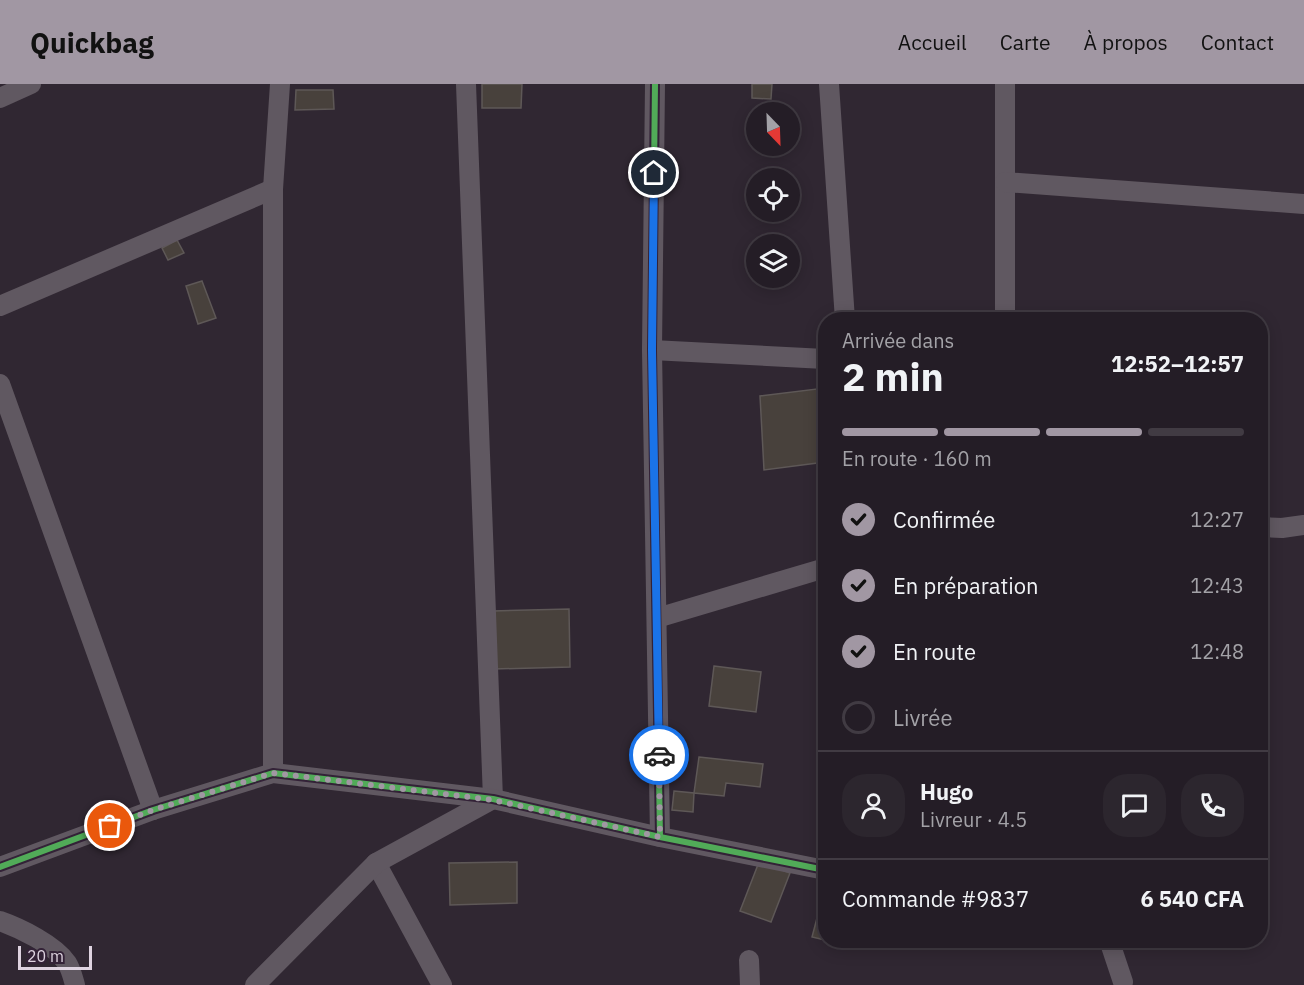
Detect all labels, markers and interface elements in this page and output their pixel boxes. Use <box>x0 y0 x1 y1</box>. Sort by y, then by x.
text: Quickbag <box>30 24 154 61</box>
text: Accueil <box>898 28 967 56</box>
text: Carte <box>1000 28 1051 56</box>
text: À propos <box>1084 28 1168 56</box>
text: Contact <box>1201 28 1274 56</box>
north arrow <box>746 102 800 156</box>
map controls <box>746 102 800 288</box>
pin <box>628 147 679 198</box>
icon: home <box>637 156 670 189</box>
button: locate <box>746 168 800 222</box>
button: layers <box>746 234 800 288</box>
text: Arrivée dans <box>842 327 954 354</box>
text: 12:52–12:57 <box>1111 349 1244 378</box>
text: 2 min <box>842 351 944 402</box>
text: En route · 160 m <box>842 445 992 472</box>
icon: check <box>842 503 875 536</box>
text: Confirmée <box>893 505 995 534</box>
text: 12:27 <box>1190 506 1244 533</box>
icon: check <box>842 569 875 602</box>
text: En préparation <box>893 571 1039 600</box>
text: 12:43 <box>1190 572 1244 599</box>
icon: check <box>842 635 875 668</box>
text: En route <box>893 637 976 666</box>
text: 12:48 <box>1190 638 1244 665</box>
text: Livrée <box>893 703 952 732</box>
courier <box>629 725 689 785</box>
icon: car <box>643 739 676 772</box>
button: person <box>842 774 905 837</box>
button: chat <box>1103 774 1166 837</box>
button: phone <box>1181 774 1244 837</box>
text: Hugo <box>920 777 973 806</box>
pin <box>84 800 135 851</box>
text: Livreur · 4.5 <box>920 806 1027 833</box>
icon: bag <box>93 809 126 842</box>
text: Commande #9837 <box>842 884 1029 913</box>
text: 6 540 CFA <box>1140 884 1244 913</box>
scale bar <box>18 943 92 970</box>
text: 20 m <box>27 946 64 966</box>

